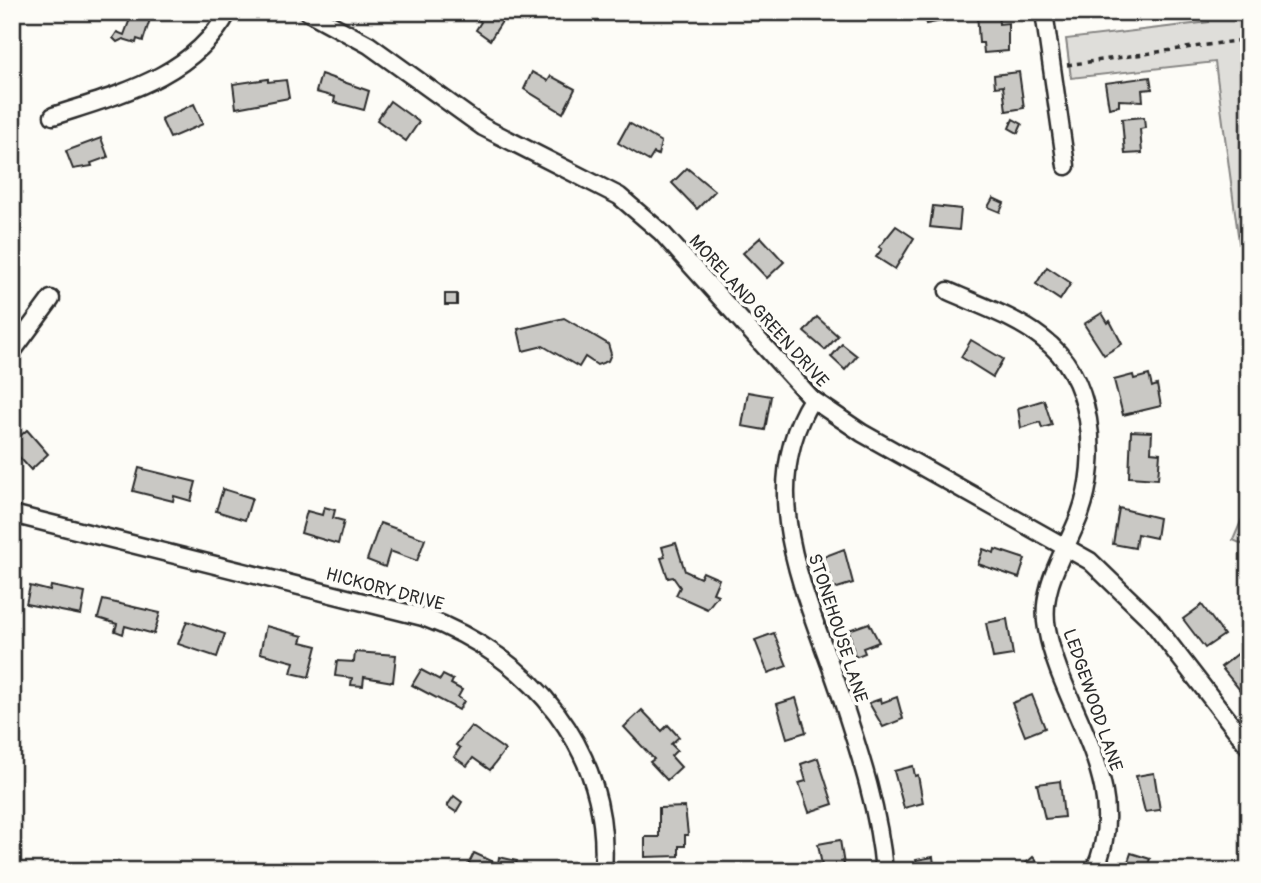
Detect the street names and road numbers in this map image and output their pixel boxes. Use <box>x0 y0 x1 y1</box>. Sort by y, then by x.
street label: MORELAND GREEN DRIVE <box>684 230 833 393</box>
street label: STONEHOUSE LANE <box>803 551 872 706</box>
street label: HICKORY DRIVE <box>323 563 447 616</box>
street label: LEDGEWOOD LANE <box>1057 626 1128 774</box>

